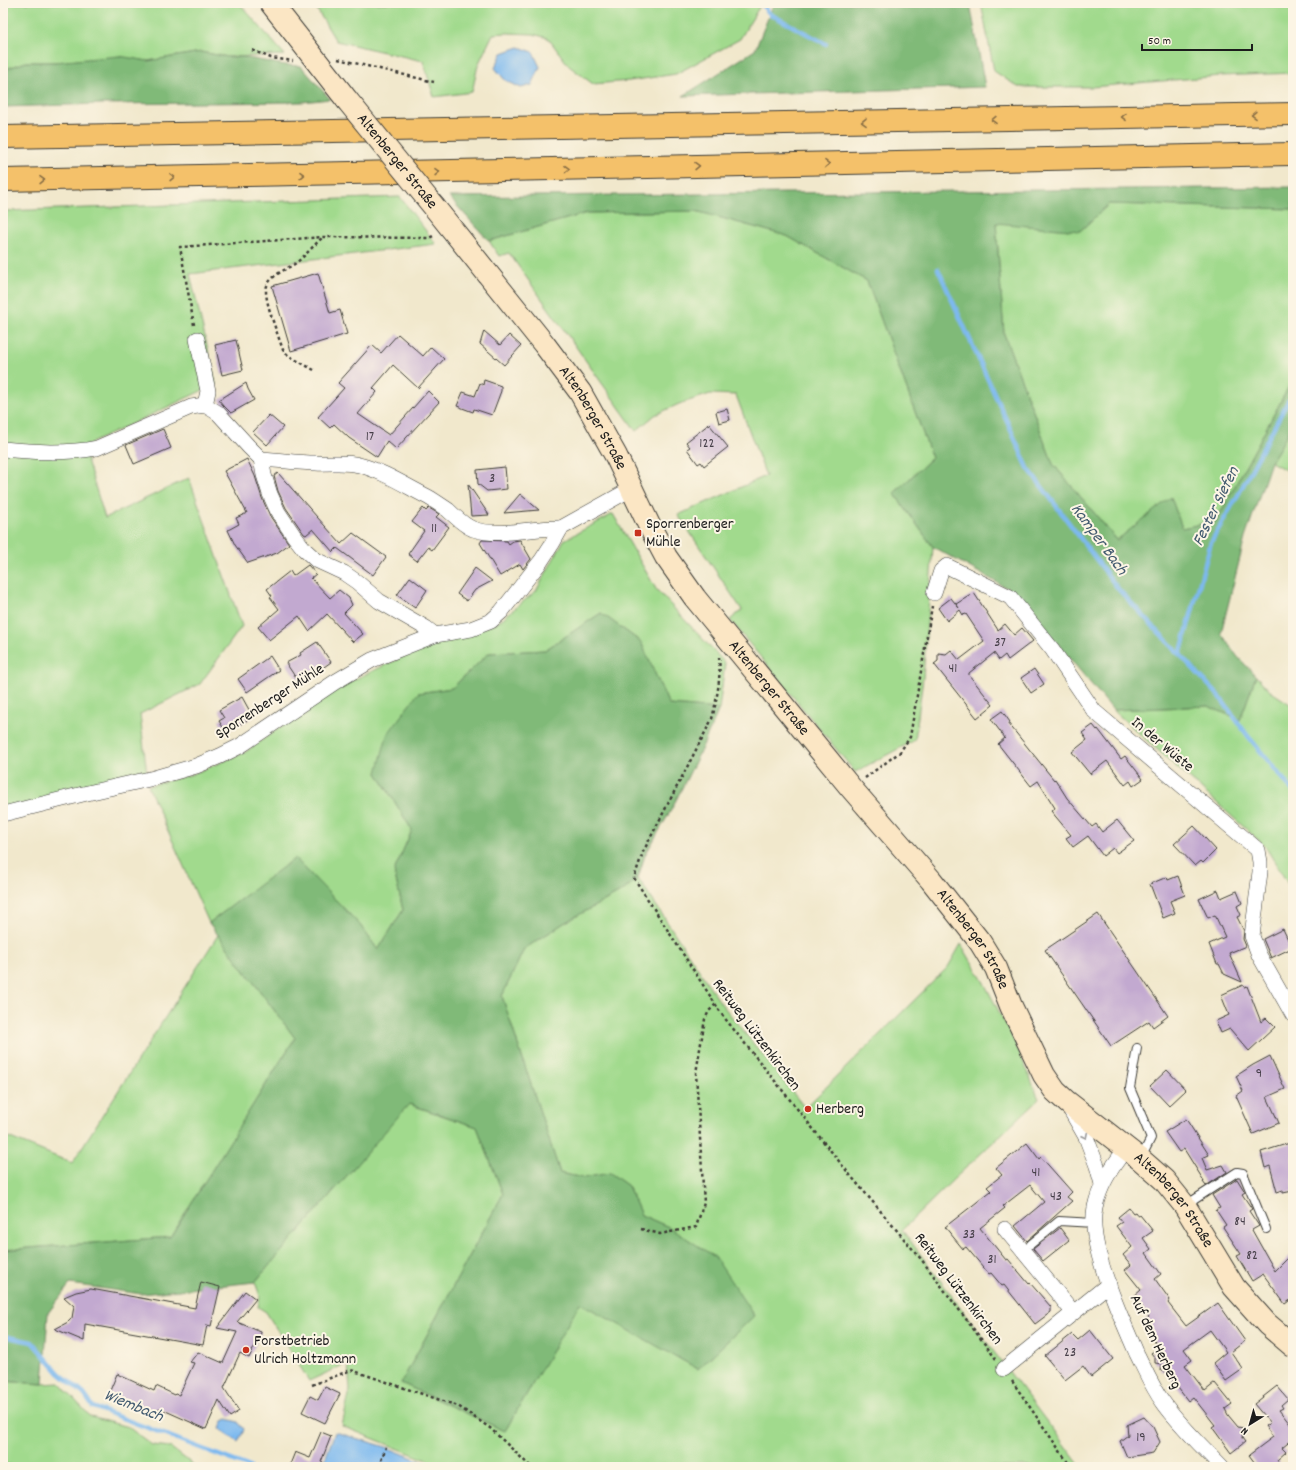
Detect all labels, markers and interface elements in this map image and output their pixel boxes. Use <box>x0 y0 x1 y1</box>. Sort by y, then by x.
scale bar <box>1142 26 1252 52</box>
text: 50 m <box>1148 33 1171 50</box>
street label: Altenberger Straße <box>351 108 443 214</box>
one-way arrow <box>1251 111 1257 119</box>
one-way arrow <box>1121 113 1127 121</box>
one-way arrow <box>991 116 997 124</box>
one-way arrow <box>861 118 867 126</box>
one-way arrow <box>824 159 830 168</box>
one-way arrow <box>694 162 700 171</box>
one-way arrow <box>564 165 570 173</box>
one-way arrow <box>434 168 440 176</box>
one-way arrow <box>299 171 305 179</box>
one-way arrow <box>169 173 175 181</box>
one-way arrow <box>39 175 45 184</box>
street label: Altenberger Straße <box>553 361 632 474</box>
house number: 17 <box>366 427 374 447</box>
house number: 122 <box>699 434 715 454</box>
water label: Fester Siefen <box>1187 462 1247 551</box>
house number: 3 <box>489 469 495 489</box>
water label: Kamper Bach <box>1064 499 1133 582</box>
place label: Sporrenberger Mühle <box>646 513 734 554</box>
house number: 11 <box>431 519 437 539</box>
marker: Sporrenberger Mühle <box>633 528 643 538</box>
house number: 37 <box>994 633 1006 653</box>
street label: Altenberger Straße <box>723 635 815 741</box>
street label: Sporrenberger Mühle <box>211 658 329 746</box>
house number: 41 <box>949 659 957 679</box>
street label: In der Wüste <box>1126 712 1198 778</box>
street label: Altenberger Straße <box>931 884 1015 993</box>
street label: Reitweg Lützenkirchen <box>706 974 806 1096</box>
house number: 9 <box>1256 1064 1262 1084</box>
place label: Herberg <box>816 1098 864 1121</box>
marker: Herberg <box>803 1104 813 1114</box>
one-way arrow <box>1080 1132 1088 1140</box>
street label: Altenberger Straße <box>1129 1147 1219 1252</box>
house number: 41 <box>1032 1163 1040 1183</box>
house number: 43 <box>1050 1187 1062 1207</box>
house number: 84 <box>1234 1212 1246 1232</box>
house number: 33 <box>963 1225 975 1245</box>
street label: Reitweg Lützenkirchen <box>908 1228 1008 1350</box>
house number: 82 <box>1246 1246 1258 1266</box>
house number: 31 <box>987 1250 997 1270</box>
street label: Auf dem Herberg <box>1123 1291 1187 1393</box>
place label: Forstbetrieb Ulrich Holtzmann <box>254 1330 356 1371</box>
house number: 23 <box>1064 1343 1076 1363</box>
marker: Forstbetrieb Ulrich Holtzmann <box>241 1345 251 1355</box>
water label: Wiembach <box>100 1384 167 1430</box>
north arrow <box>1230 1404 1270 1444</box>
text: N <box>1238 1422 1252 1438</box>
house number: 19 <box>1136 1428 1146 1448</box>

